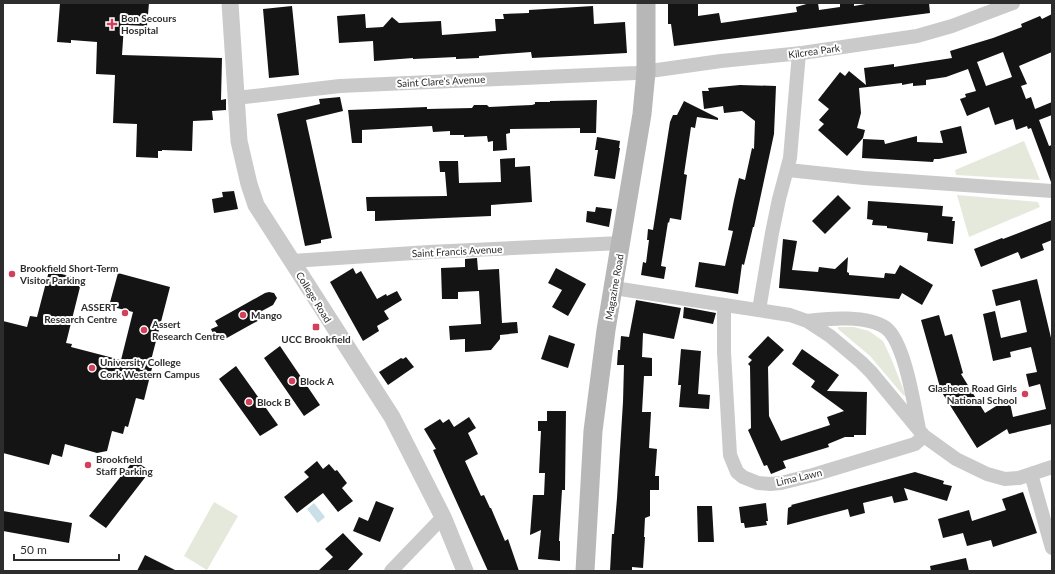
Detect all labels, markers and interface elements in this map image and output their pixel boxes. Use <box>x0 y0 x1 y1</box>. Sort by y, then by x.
place label: Bon Secours Hospital <box>121 12 177 36</box>
marker: Bon Secours Hospital <box>106 18 118 30</box>
street label: Kilcrea Park <box>787 41 841 61</box>
street label: Saint Clare's Avenue <box>396 73 486 89</box>
street label: Saint Francis Avenue <box>411 243 503 259</box>
street label: Magazine Road <box>602 253 626 321</box>
place label: Brookfield Short-Term Visitor Parking <box>19 262 118 286</box>
marker: Brookfield Short-Term Visitor Parking <box>7 269 17 279</box>
street label: College Road <box>294 269 334 325</box>
place label: ASSERT Research Centre <box>44 301 118 325</box>
marker: ASSERT Research Centre <box>120 308 130 318</box>
place label: Mango <box>251 309 282 321</box>
marker: Mango <box>238 310 248 320</box>
place label: Assert Research Centre <box>151 318 225 342</box>
marker: UCC Brookfield <box>311 322 321 332</box>
marker: Assert Research Centre <box>139 325 149 335</box>
place label: UCC Brookfield <box>281 333 351 345</box>
place label: University College Cork Western Campus <box>100 356 201 380</box>
marker: University College Cork Western Campus <box>87 363 97 373</box>
place label: Block A <box>300 375 334 387</box>
marker: Block A <box>287 376 297 386</box>
place label: Glasheen Road Girls National School <box>928 382 1018 406</box>
marker: Glasheen Road Girls National School <box>1020 389 1030 399</box>
place label: Block B <box>257 396 291 408</box>
marker: Block B <box>244 397 254 407</box>
place label: Brookfield Staff Parking <box>96 453 153 477</box>
marker: Brookfield Staff Parking <box>83 460 93 470</box>
street label: Lima Lawn <box>775 466 823 488</box>
scale bar <box>14 536 119 562</box>
text: 50 m <box>20 542 47 557</box>

